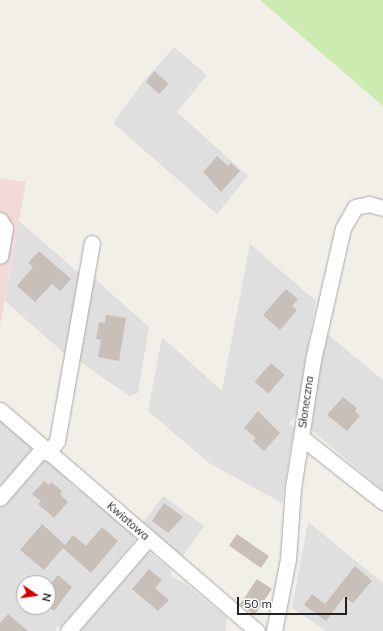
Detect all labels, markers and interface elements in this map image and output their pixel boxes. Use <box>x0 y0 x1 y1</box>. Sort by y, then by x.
street label: Słoneczna <box>296 375 316 429</box>
street label: Kwiatowa <box>104 499 152 543</box>
north arrow <box>16 575 56 615</box>
scale bar <box>239 589 349 615</box>
text: N <box>39 592 54 603</box>
text: 50 m <box>244 596 272 611</box>

